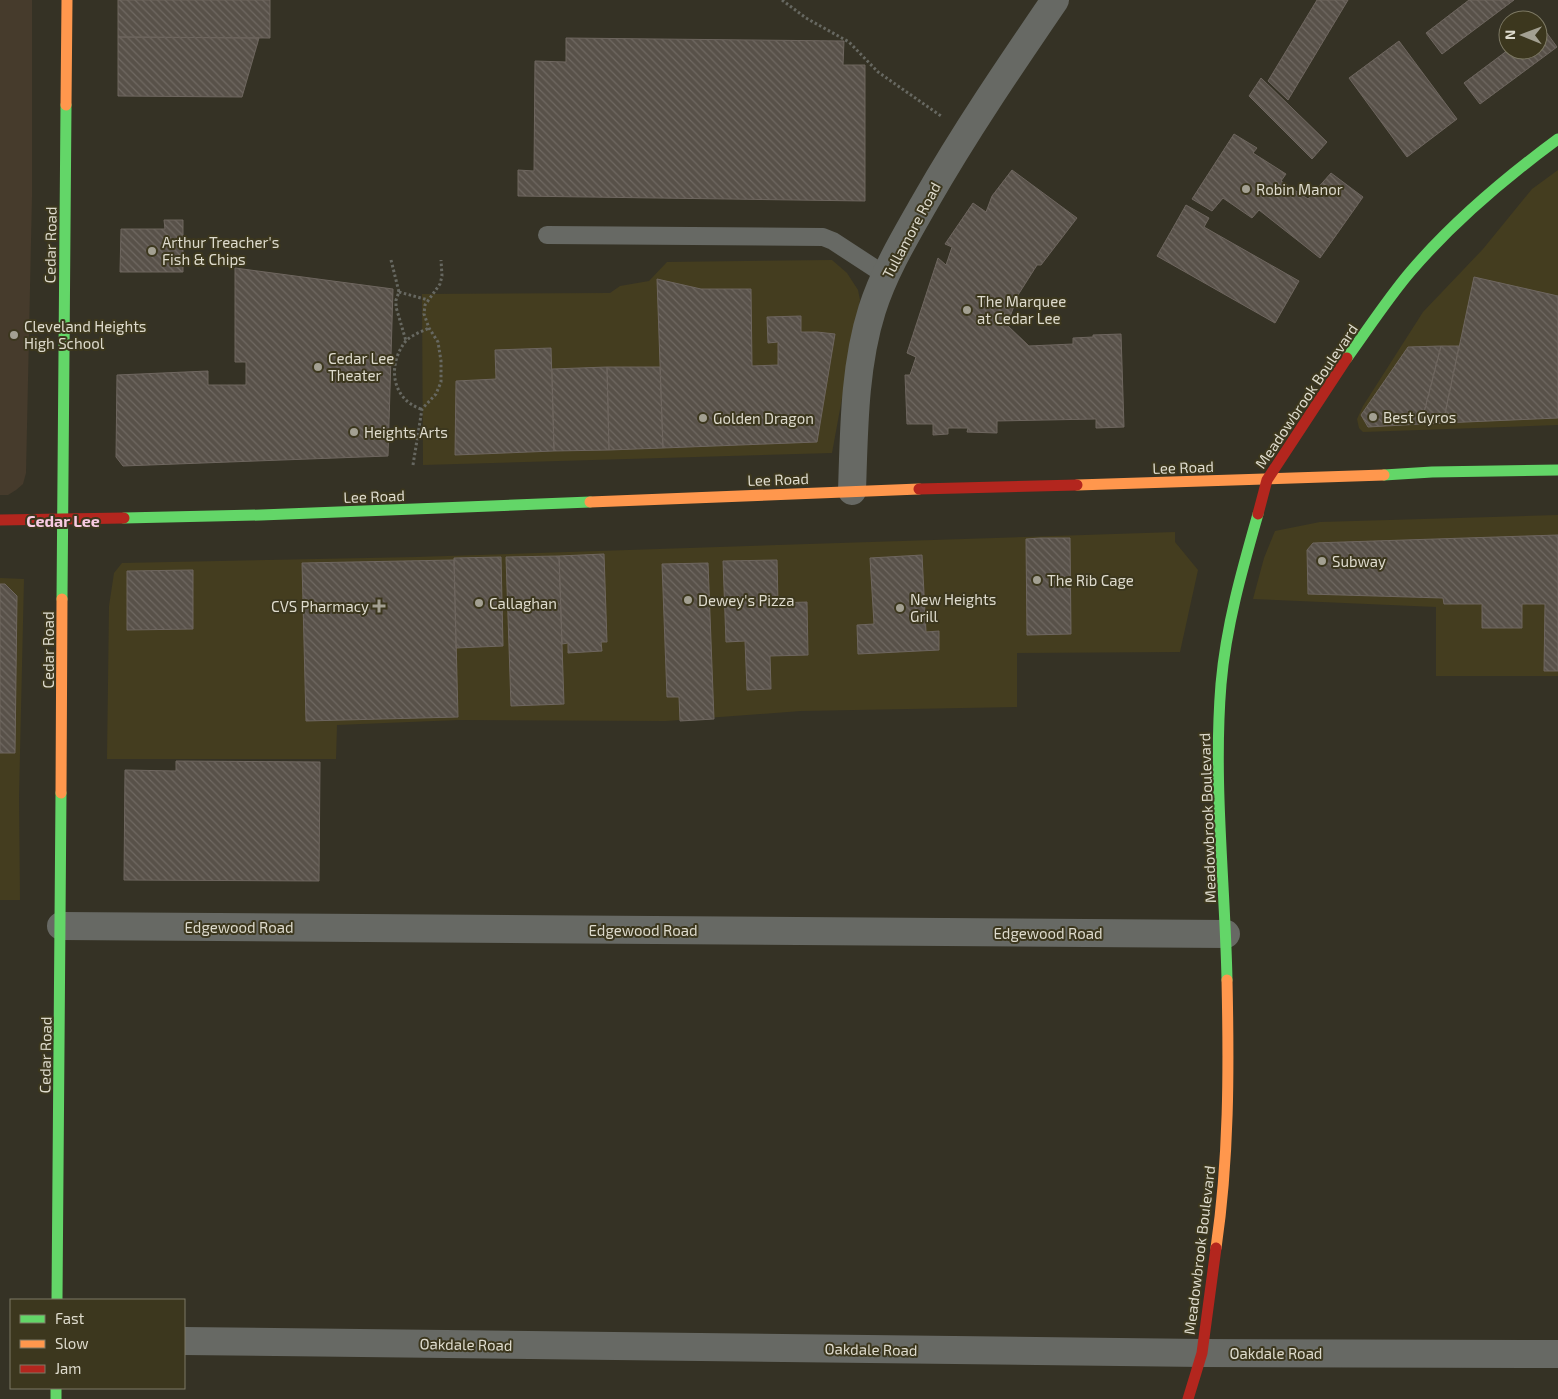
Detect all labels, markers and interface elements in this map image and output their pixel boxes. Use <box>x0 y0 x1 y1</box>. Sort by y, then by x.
north arrow <box>1498 10 1548 60</box>
text: N <box>1501 30 1518 40</box>
street label: Tullamore Road <box>878 179 944 281</box>
place label: Robin Manor <box>1256 180 1343 198</box>
marker: Robin Manor <box>1240 183 1252 195</box>
street label: Cedar Road <box>40 206 60 284</box>
place label: Arthur Treacher's Fish & Chips <box>162 233 279 268</box>
marker: Arthur Treacher's Fish & Chips <box>146 245 158 257</box>
place label: The Marquee at Cedar Lee <box>977 292 1066 327</box>
marker: The Marquee at Cedar Lee <box>961 304 973 316</box>
place label: Cleveland Heights High School <box>24 317 147 352</box>
street label: Meadowbrook Boulevard <box>1251 320 1361 472</box>
marker: Cleveland Heights High School <box>8 329 20 341</box>
place label: Cedar Lee Theater <box>328 349 394 384</box>
marker: Cedar Lee Theater <box>312 361 324 373</box>
place label: Best Gyros <box>1383 408 1456 426</box>
place label: Golden Dragon <box>713 409 814 427</box>
marker: Best Gyros <box>1367 411 1379 423</box>
marker: Golden Dragon <box>697 412 709 424</box>
place label: Heights Arts <box>364 423 448 441</box>
marker: Heights Arts <box>348 426 360 438</box>
street label: Lee Road <box>1152 457 1214 477</box>
street label: Lee Road <box>747 469 809 489</box>
street label: Lee Road <box>343 486 405 506</box>
district label: Cedar Lee <box>26 511 100 530</box>
place label: Subway <box>1332 552 1386 570</box>
marker: Subway <box>1316 555 1328 567</box>
place label: The Rib Cage <box>1047 571 1134 589</box>
marker: The Rib Cage <box>1031 574 1043 586</box>
place label: New Heights Grill <box>910 590 996 625</box>
place label: Dewey's Pizza <box>698 591 794 609</box>
place label: Callaghan <box>489 594 557 612</box>
marker: Dewey's Pizza <box>682 594 694 606</box>
place label: CVS Pharmacy <box>271 597 369 615</box>
marker: Callaghan <box>473 597 485 609</box>
marker: CVS Pharmacy <box>373 600 385 612</box>
marker: New Heights Grill <box>894 602 906 614</box>
street label: Cedar Road <box>39 611 57 689</box>
street label: Meadowbrook Boulevard <box>1195 732 1219 904</box>
street label: Edgewood Road <box>184 918 294 936</box>
street label: Edgewood Road <box>588 921 698 939</box>
street label: Edgewood Road <box>993 924 1103 942</box>
street label: Cedar Road <box>35 1016 55 1094</box>
street label: Meadowbrook Boulevard <box>1180 1164 1218 1336</box>
legend <box>10 1299 185 1389</box>
text: Fast <box>55 1309 85 1327</box>
text: Slow <box>55 1334 89 1352</box>
street label: Oakdale Road <box>419 1334 513 1354</box>
street label: Oakdale Road <box>824 1339 918 1359</box>
street label: Oakdale Road <box>1230 1344 1322 1362</box>
text: Jam <box>55 1359 81 1377</box>

